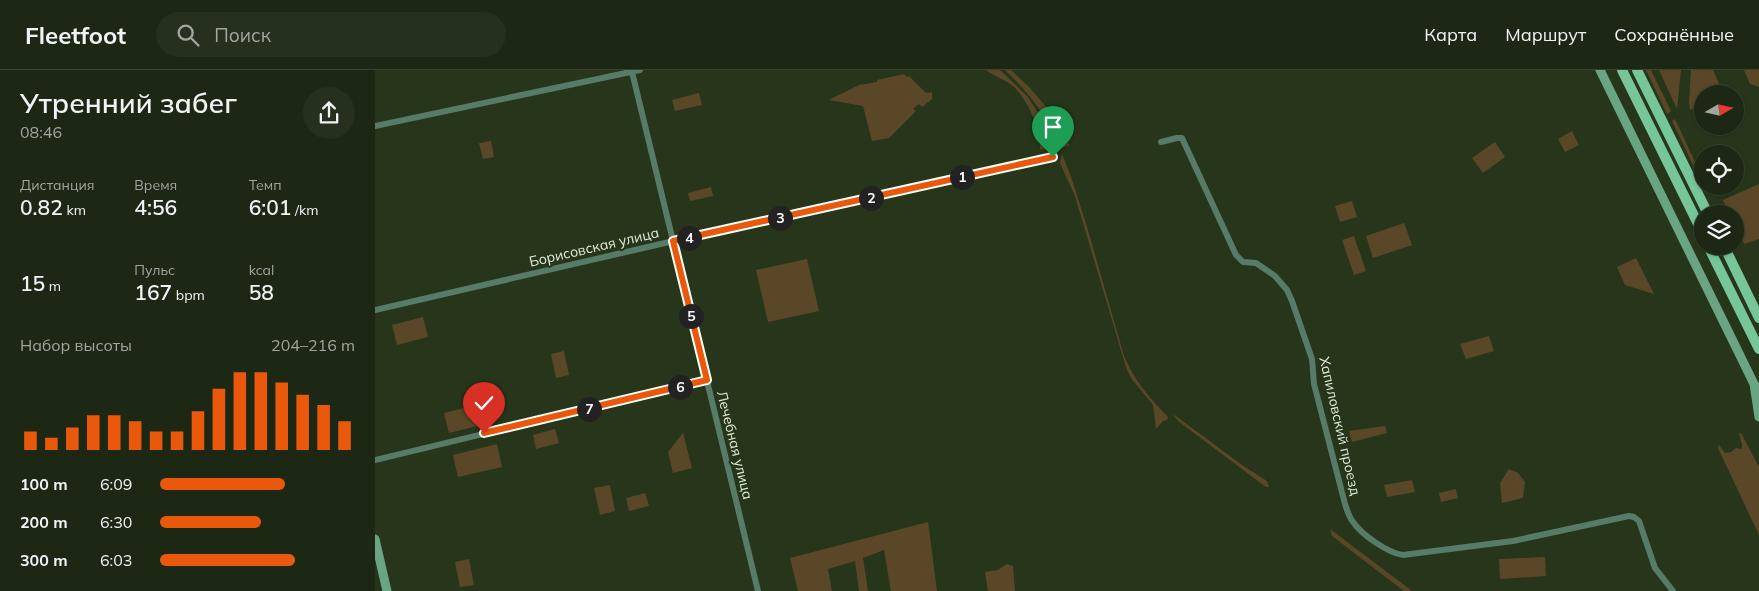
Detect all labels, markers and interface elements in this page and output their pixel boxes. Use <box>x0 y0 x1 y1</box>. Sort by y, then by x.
search box <box>156 12 506 57</box>
text: Fleetfoot <box>25 20 126 50</box>
icon: search <box>174 21 202 49</box>
text: Поиск <box>214 23 271 47</box>
text: Карта <box>1424 23 1477 46</box>
text: Маршрут <box>1505 23 1586 46</box>
text: Сохранённые <box>1614 23 1734 46</box>
text: Утренний забег <box>20 85 237 120</box>
north arrow <box>1694 85 1744 135</box>
map controls <box>1694 85 1744 255</box>
button: share <box>303 87 355 139</box>
pin <box>1032 106 1074 157</box>
icon: arrive <box>1039 113 1067 141</box>
text: 08:46 <box>20 122 62 142</box>
button: locate <box>1694 145 1744 195</box>
pin: 1 <box>949 164 975 190</box>
text: 1 <box>958 168 967 186</box>
text: Дистанция <box>20 176 94 194</box>
text: Время <box>134 176 177 194</box>
text: Темп <box>249 176 282 194</box>
pin: 2 <box>859 186 883 210</box>
text: 2 <box>867 189 876 207</box>
text: 0.82 <box>20 194 63 220</box>
text: 4:56 <box>134 194 177 220</box>
text: 6:01 <box>249 194 291 220</box>
text: km <box>63 201 86 219</box>
text: /km <box>291 201 319 219</box>
button: layers <box>1694 205 1744 255</box>
pin: 3 <box>767 206 793 230</box>
text: 3 <box>776 209 785 227</box>
street label: Борисовская улица <box>527 223 661 271</box>
pin: 4 <box>677 226 701 250</box>
text: 4 <box>685 229 694 247</box>
text: Пульс <box>134 261 175 279</box>
text: kcal <box>249 261 274 279</box>
text: 15 <box>20 270 45 296</box>
text: m <box>45 277 61 295</box>
text: 167 <box>134 279 172 305</box>
text: 58 <box>249 279 274 305</box>
text: bpm <box>172 286 205 304</box>
pin: 5 <box>679 304 703 328</box>
text: 5 <box>687 307 696 325</box>
text: Набор высоты <box>20 335 132 355</box>
text: 204–216 m <box>271 335 355 355</box>
street label: Хапиловский проезд <box>1315 355 1365 498</box>
pin: 6 <box>667 374 693 400</box>
text: 6 <box>676 378 685 396</box>
pin <box>463 382 505 433</box>
icon: check <box>470 389 498 417</box>
street label: Лечебная улица <box>713 389 757 501</box>
pin: 7 <box>577 396 601 422</box>
text: 7 <box>585 400 594 418</box>
text: 100 m <box>20 474 68 494</box>
text: 6:09 <box>100 474 132 494</box>
text: 200 m <box>20 512 68 532</box>
text: 6:30 <box>100 512 132 532</box>
text: 300 m <box>20 550 68 570</box>
text: 6:03 <box>100 550 132 570</box>

